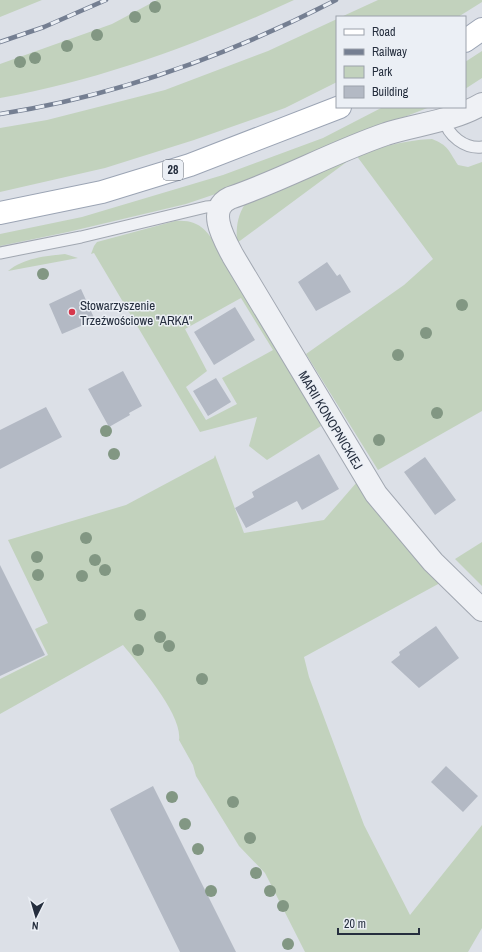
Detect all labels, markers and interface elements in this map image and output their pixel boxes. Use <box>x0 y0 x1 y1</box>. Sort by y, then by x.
legend <box>336 16 466 108</box>
text: Road <box>372 24 396 40</box>
text: Railway <box>372 44 407 60</box>
text: Park <box>372 64 392 80</box>
text: Building <box>372 84 409 100</box>
road number: 28 <box>163 160 183 180</box>
place label: Stowarzyszenie Trzeźwościowe "ARKA" <box>80 297 193 329</box>
marker: Stowarzyszenie Trzeźwościowe "ARKA" <box>67 307 77 317</box>
street label: MARII KONOPNICKIEJ <box>294 368 367 473</box>
north arrow <box>16 896 56 936</box>
scale bar <box>338 910 419 936</box>
text: 20 m <box>344 916 366 932</box>
text: N <box>31 919 39 933</box>

